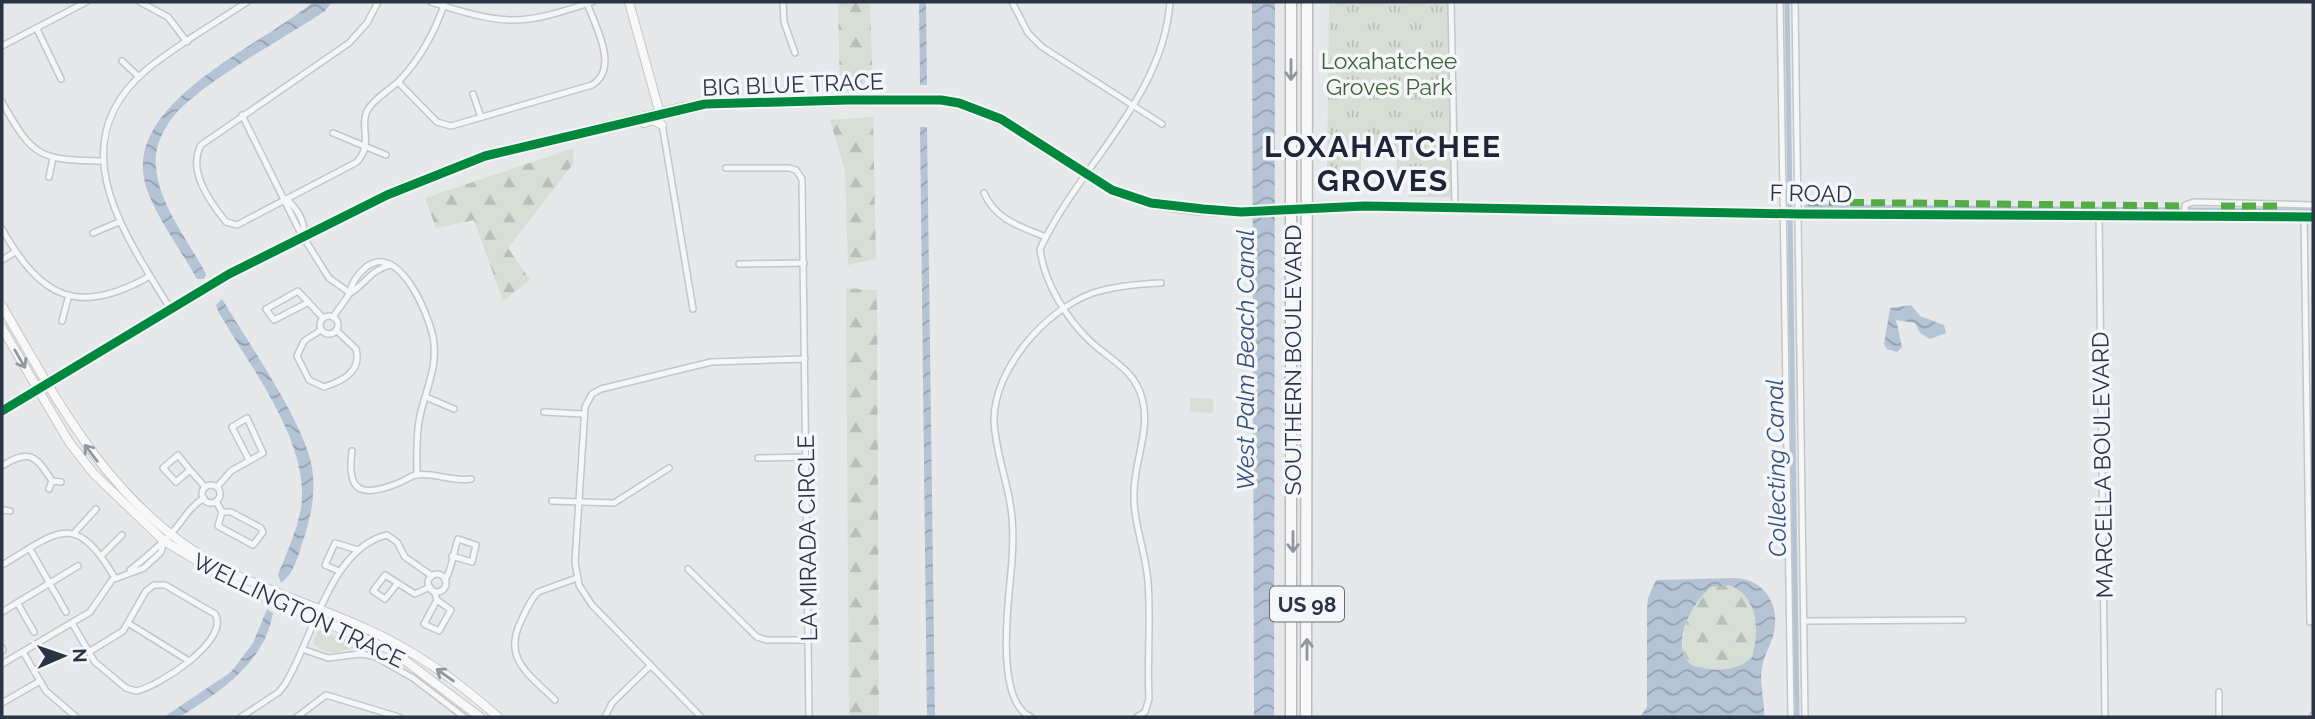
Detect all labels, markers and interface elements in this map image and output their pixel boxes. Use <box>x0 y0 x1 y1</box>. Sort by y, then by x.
park label: Loxahatchee Groves Park <box>1321 47 1457 100</box>
one-way arrow <box>1284 58 1298 81</box>
street label: BIG BLUE TRACE <box>702 67 884 101</box>
district label: LOXAHATCHEE GROVES <box>1264 129 1502 198</box>
street label: F ROAD <box>1769 179 1853 207</box>
street label: SOUTHERN BOULEVARD <box>1279 225 1306 495</box>
water label: West Palm Beach Canal <box>1231 229 1260 491</box>
street label: MARCELLA BOULEVARD <box>2086 331 2118 599</box>
one-way arrow <box>13 348 27 368</box>
water label: Collecting Canal <box>1760 379 1792 557</box>
street label: LA MIRADA CIRCLE <box>792 434 822 642</box>
one-way arrow <box>84 444 99 463</box>
one-way arrow <box>1286 531 1299 554</box>
street label: WELLINGTON TRACE <box>189 547 409 673</box>
road number: US 98 <box>1270 586 1344 622</box>
north arrow <box>28 621 98 691</box>
one-way arrow <box>1300 638 1314 661</box>
text: N <box>69 648 91 663</box>
one-way arrow <box>436 667 455 682</box>

